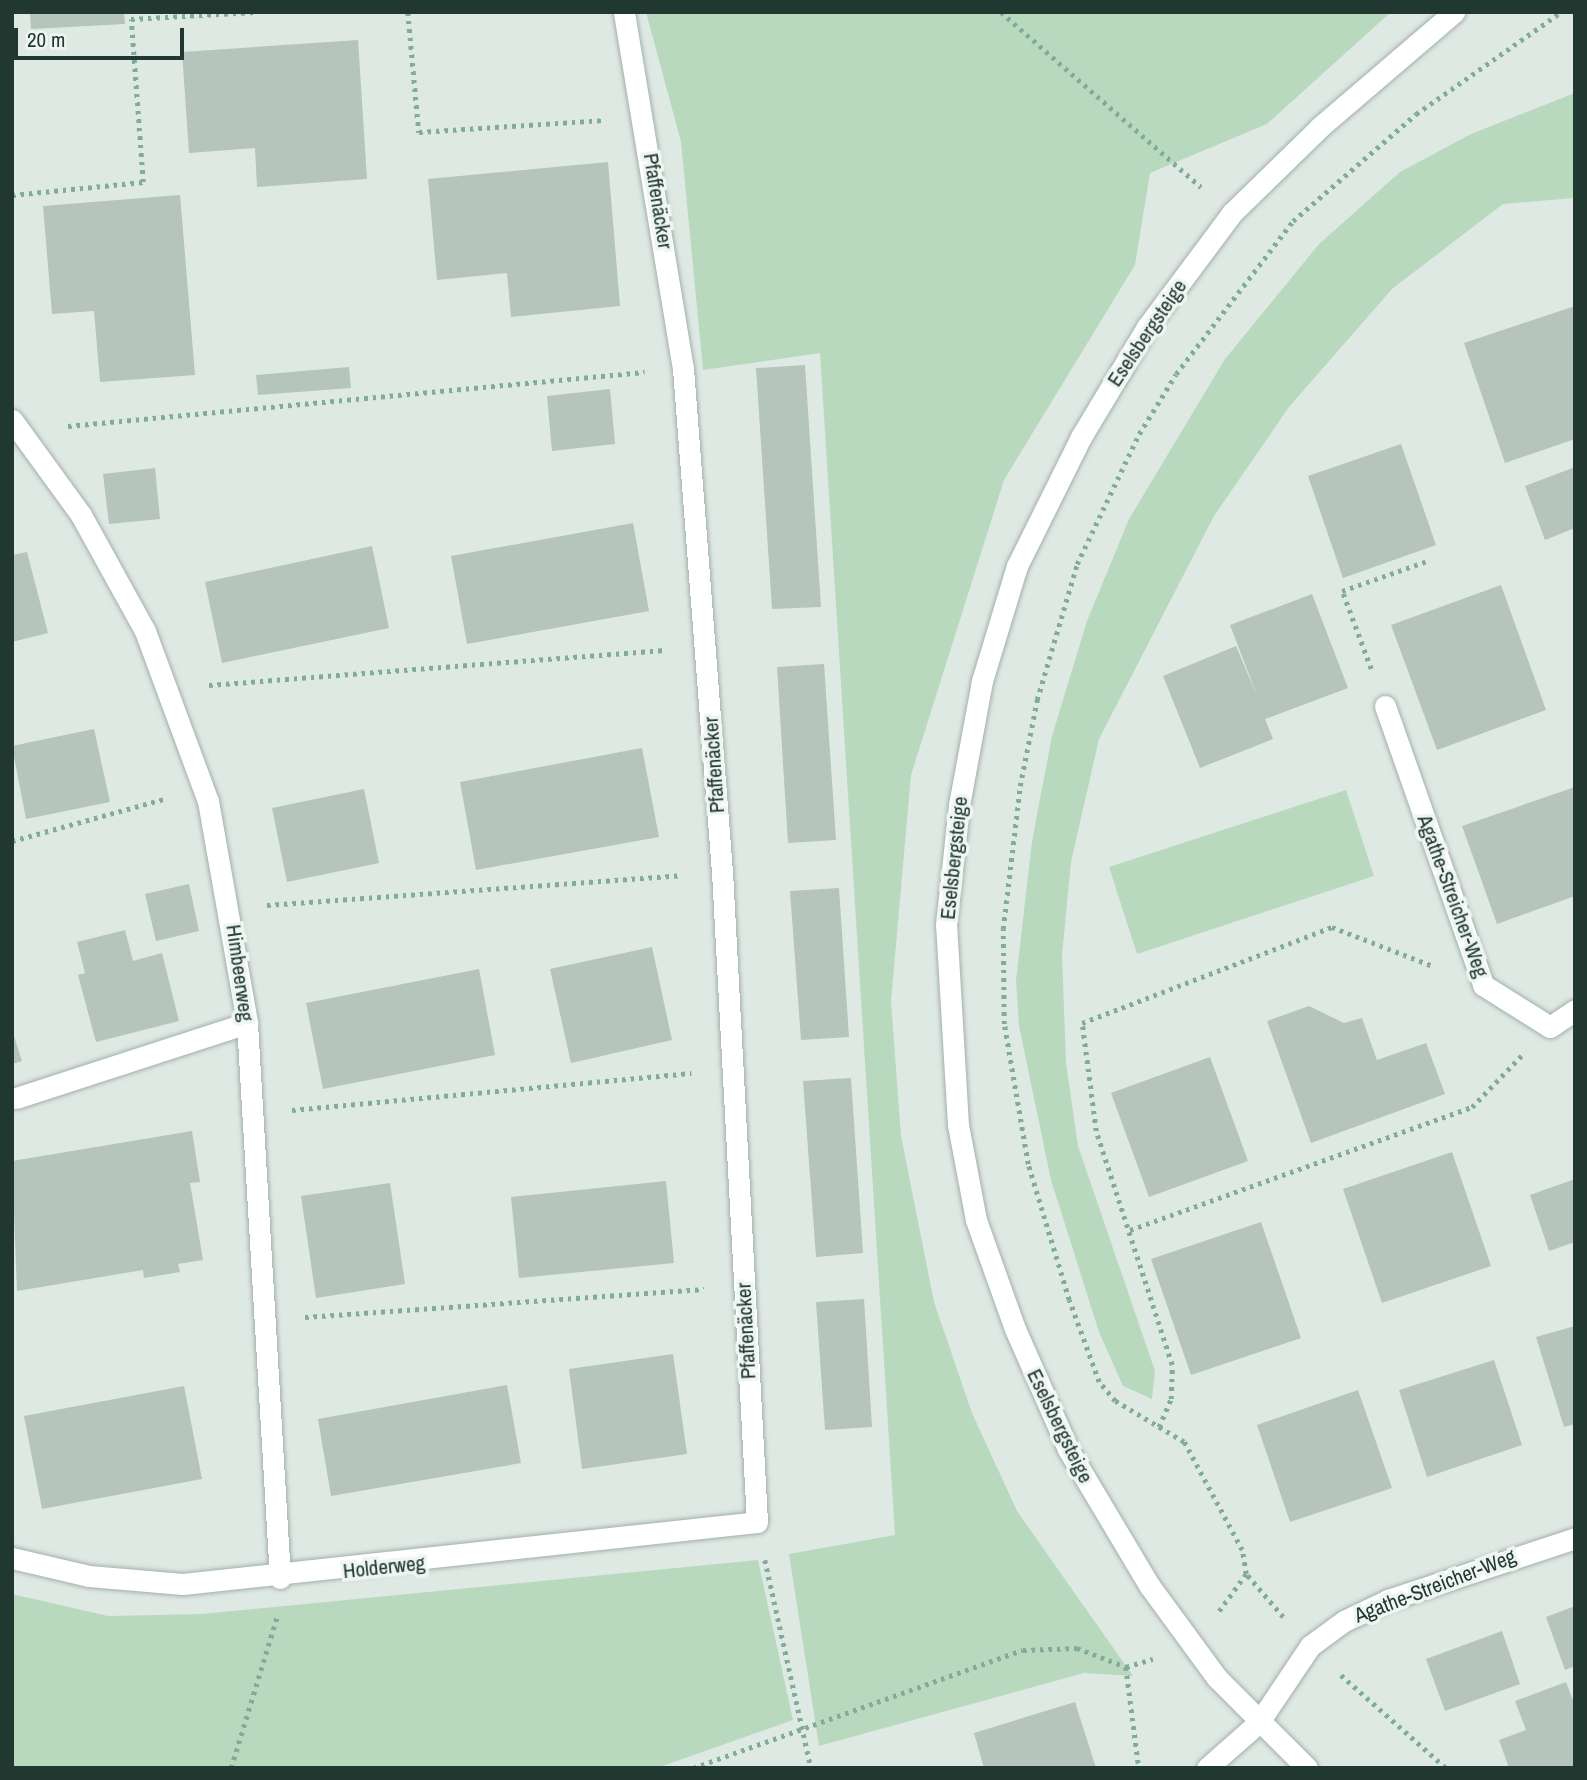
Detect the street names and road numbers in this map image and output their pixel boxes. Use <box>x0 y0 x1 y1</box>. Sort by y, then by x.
street label: Pfaffenäcker <box>638 151 678 251</box>
street label: Eselsbergsteige <box>1102 275 1192 391</box>
street label: Pfaffenäcker <box>698 716 730 814</box>
street label: Eselsbergsteige <box>935 795 973 921</box>
street label: Agathe-Streicher-Weg <box>1412 811 1494 981</box>
street label: Himbeerweg <box>221 923 259 1023</box>
street label: Pfaffenäcker <box>731 1282 761 1380</box>
street label: Eselsbergsteige <box>1022 1365 1098 1487</box>
street label: Agathe-Streicher-Weg <box>1351 1544 1519 1628</box>
street label: Holderweg <box>342 1550 426 1584</box>

